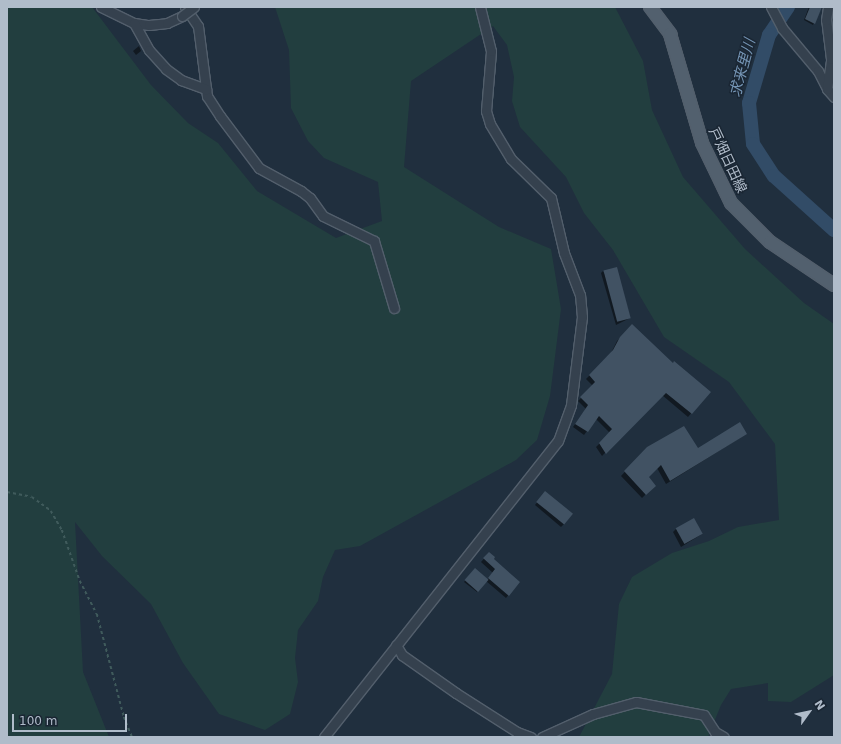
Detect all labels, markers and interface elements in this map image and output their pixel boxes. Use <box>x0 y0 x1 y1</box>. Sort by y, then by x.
water label: 求来里川 <box>727 37 759 99</box>
street label: 戸畑日田線 <box>706 125 750 195</box>
north arrow <box>789 692 829 732</box>
text: N <box>812 698 827 713</box>
scale bar <box>14 706 129 732</box>
text: 100 m <box>19 714 57 728</box>

